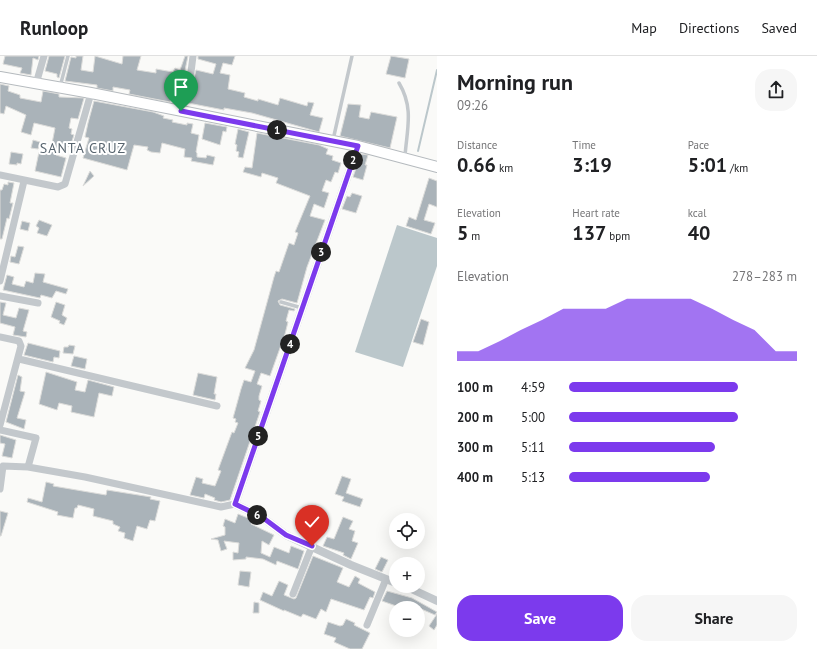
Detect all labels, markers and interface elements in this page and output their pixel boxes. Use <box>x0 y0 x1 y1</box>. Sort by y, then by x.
text: Runloop <box>20 16 88 40</box>
text: Map <box>631 19 657 37</box>
text: Directions <box>679 19 739 37</box>
text: Saved <box>761 19 797 37</box>
text: Morning run <box>457 68 573 96</box>
button: share <box>755 69 797 111</box>
pin <box>164 70 198 111</box>
icon: arrive <box>170 76 192 98</box>
text: 09:26 <box>457 97 488 114</box>
pin: 1 <box>267 120 287 140</box>
text: 1 <box>274 123 280 137</box>
text: Distance <box>457 138 497 152</box>
text: Time <box>572 138 596 152</box>
text: Pace <box>688 138 709 152</box>
district label: SANTA CRUZ <box>40 139 126 157</box>
pin: 2 <box>343 150 363 170</box>
text: 0.66 <box>457 152 496 178</box>
text: 3:19 <box>572 152 612 178</box>
text: 5:01 <box>688 152 727 178</box>
text: 2 <box>350 153 356 167</box>
text: km <box>496 161 513 175</box>
text: /km <box>727 161 748 175</box>
text: Elevation <box>457 206 501 220</box>
text: Heart rate <box>572 206 620 220</box>
text: kcal <box>688 206 706 220</box>
text: 5 <box>457 220 468 246</box>
text: 137 <box>572 220 606 246</box>
text: 40 <box>688 220 710 246</box>
text: m <box>468 229 480 243</box>
text: bpm <box>606 229 630 243</box>
pin: 3 <box>311 242 331 262</box>
text: 3 <box>318 245 324 259</box>
text: Elevation <box>457 268 509 285</box>
text: 278–283 m <box>732 268 797 285</box>
pin: 4 <box>280 334 300 354</box>
text: 4 <box>287 337 293 351</box>
text: 100 m <box>457 379 493 396</box>
text: 4:59 <box>521 379 545 396</box>
text: 200 m <box>457 409 493 426</box>
text: 5:00 <box>521 409 545 426</box>
pin: 5 <box>248 426 268 446</box>
text: 5 <box>255 429 261 443</box>
text: 300 m <box>457 439 493 456</box>
text: 5:11 <box>521 439 545 456</box>
text: 400 m <box>457 469 493 486</box>
text: 5:13 <box>521 469 545 486</box>
pin: 6 <box>247 505 267 525</box>
pin <box>295 505 329 546</box>
text: 6 <box>254 508 260 522</box>
icon: check <box>301 511 323 533</box>
map controls <box>389 513 425 637</box>
button: locate <box>389 513 425 549</box>
button: + <box>389 557 425 593</box>
button: Save <box>457 595 623 641</box>
button: Share <box>631 595 797 641</box>
button: − <box>389 601 425 637</box>

